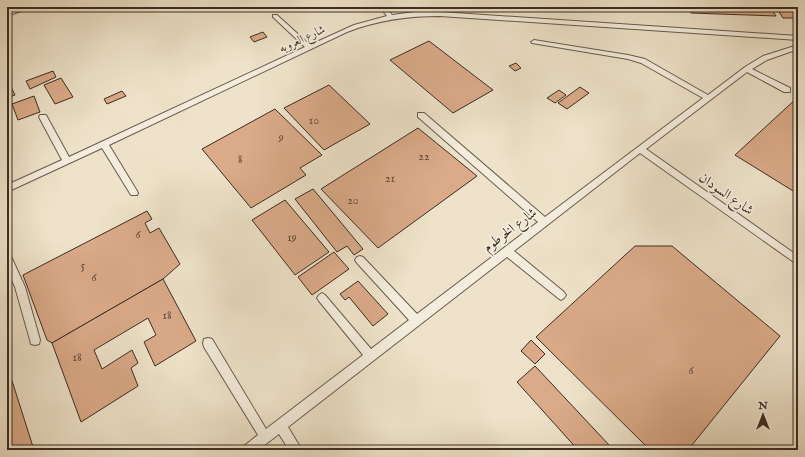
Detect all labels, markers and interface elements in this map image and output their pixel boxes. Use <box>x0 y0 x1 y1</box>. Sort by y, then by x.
street label: شارع العروبه <box>276 22 329 59</box>
house number: 10 <box>309 113 319 128</box>
house number: 9 <box>277 130 284 145</box>
house number: 22 <box>418 149 430 164</box>
house number: 8 <box>238 152 243 167</box>
street label: شارع السودان <box>694 169 757 221</box>
house number: 21 <box>385 171 395 186</box>
house number: 20 <box>347 193 359 208</box>
street label: شارع الخرطوم <box>479 204 542 259</box>
house number: 6 <box>135 227 141 242</box>
house number: 19 <box>287 230 297 245</box>
house number: 5 <box>81 258 86 273</box>
house number: 6 <box>91 270 97 285</box>
house number: 18 <box>162 308 172 323</box>
house number: 18 <box>72 350 82 365</box>
house number: 6 <box>688 363 694 378</box>
north arrow <box>743 395 783 435</box>
text: N <box>757 399 768 413</box>

